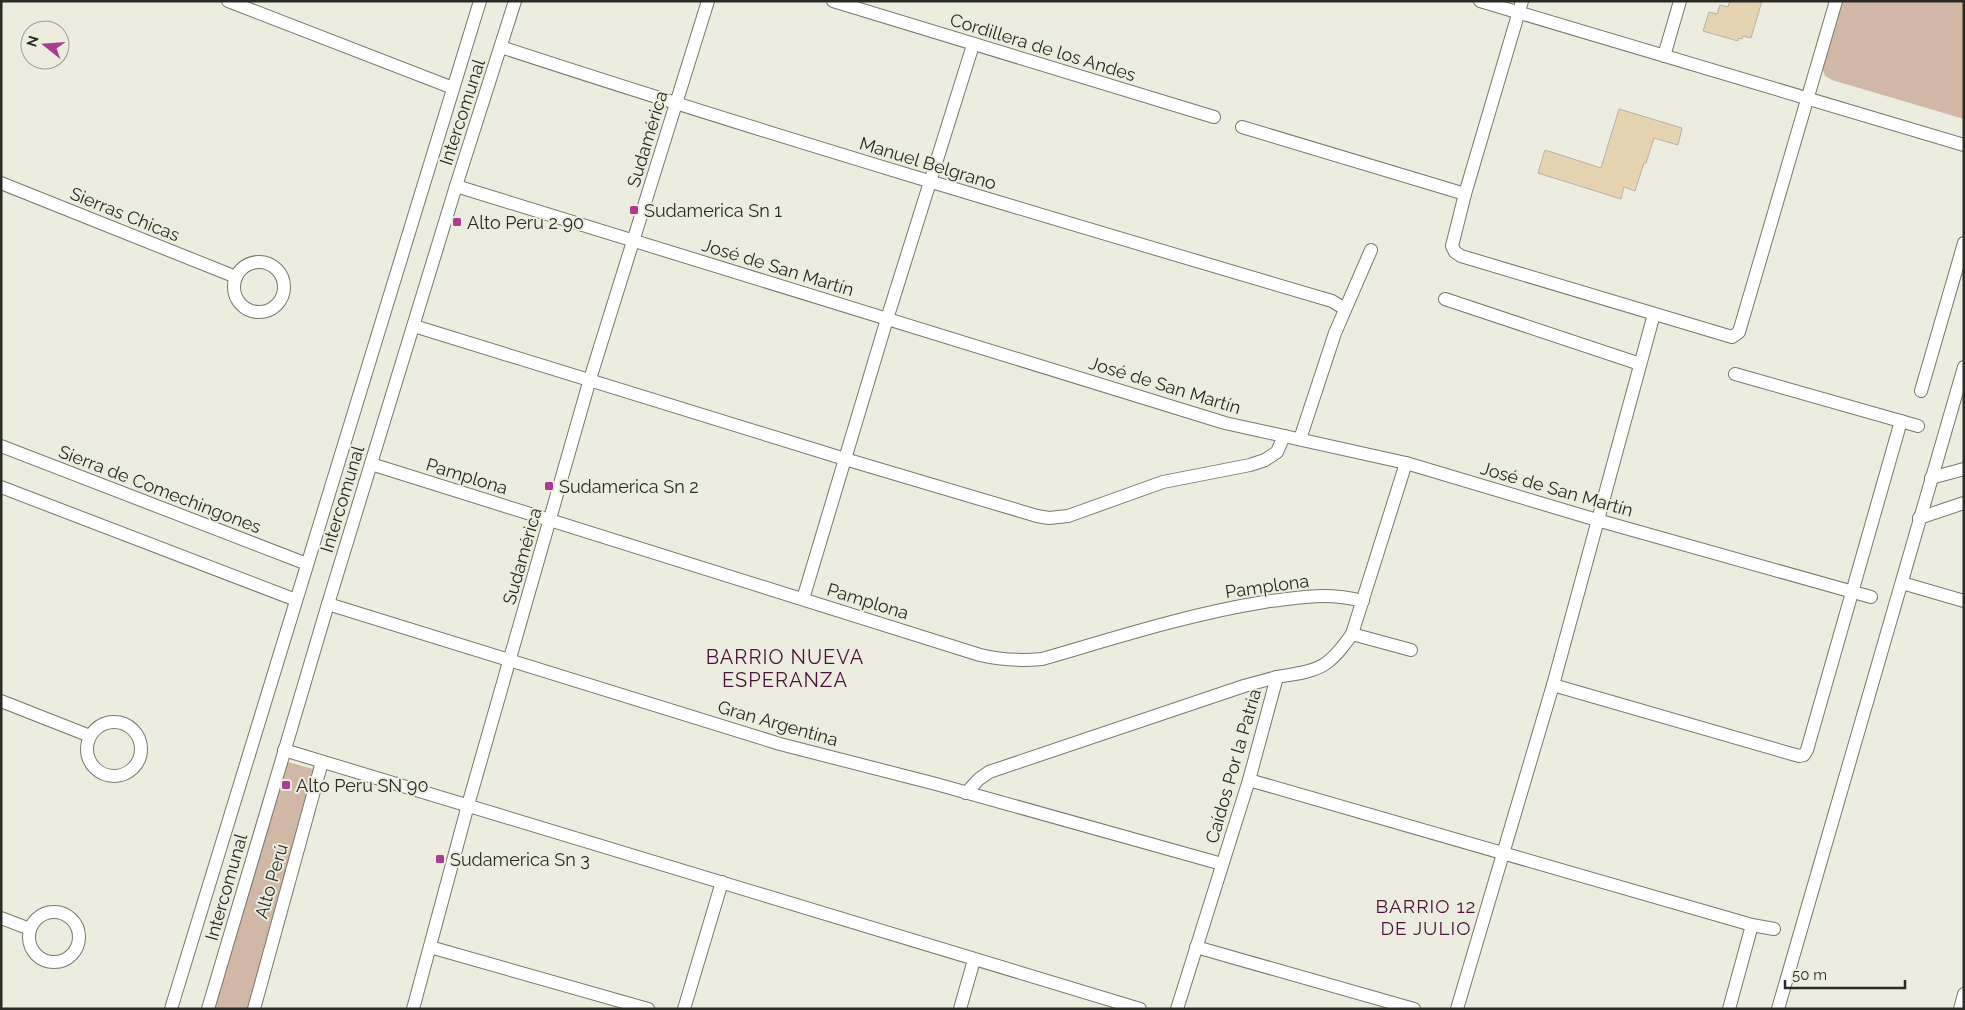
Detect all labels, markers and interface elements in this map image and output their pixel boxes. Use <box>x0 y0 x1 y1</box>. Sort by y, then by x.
street label: Cordillera de los Andes <box>948 9 1139 85</box>
north arrow <box>20 20 70 70</box>
text: N <box>23 34 42 49</box>
street label: Intercomunal <box>435 56 489 168</box>
street label: Sudamérica <box>622 88 672 190</box>
street label: Manuel Belgrano <box>857 132 999 194</box>
street label: Sierras Chicas <box>67 182 183 246</box>
place label: Sudamerica Sn 1 <box>644 200 782 221</box>
marker: Sudamerica Sn 1 <box>628 204 640 216</box>
place label: Alto Peru 2 90 <box>467 212 584 233</box>
marker: Alto Peru 2 90 <box>451 216 463 228</box>
street label: José de San Martín <box>700 234 856 300</box>
street label: José de San Martín <box>1087 352 1243 418</box>
street label: Sierra de Comechingones <box>56 441 265 537</box>
street label: Intercomunal <box>316 443 368 555</box>
street label: Pamplona <box>424 454 510 498</box>
street label: José de San Martín <box>1478 457 1636 521</box>
place label: Sudamerica Sn 2 <box>559 476 699 497</box>
marker: Sudamerica Sn 2 <box>543 480 555 492</box>
street label: Sudamérica <box>498 505 546 607</box>
street label: Pamplona <box>1224 570 1310 602</box>
street label: Pamplona <box>825 579 911 623</box>
district label: BARRIO NUEVA ESPERANZA <box>706 645 864 692</box>
street label: Caídos Por la Patria <box>1201 686 1265 846</box>
street label: Gran Argentina <box>715 696 841 750</box>
place label: Alto Peru SN 90 <box>296 775 428 796</box>
marker: Alto Peru SN 90 <box>280 779 292 791</box>
street label: Intercomunal <box>201 831 251 943</box>
street label: Alto Perú <box>250 841 292 921</box>
place label: Sudamerica Sn 3 <box>450 849 590 870</box>
marker: Sudamerica Sn 3 <box>434 853 446 865</box>
district label: BARRIO 12 DE JULIO <box>1376 895 1476 939</box>
scale bar <box>1785 958 1905 990</box>
text: 50 m <box>1792 966 1827 984</box>

